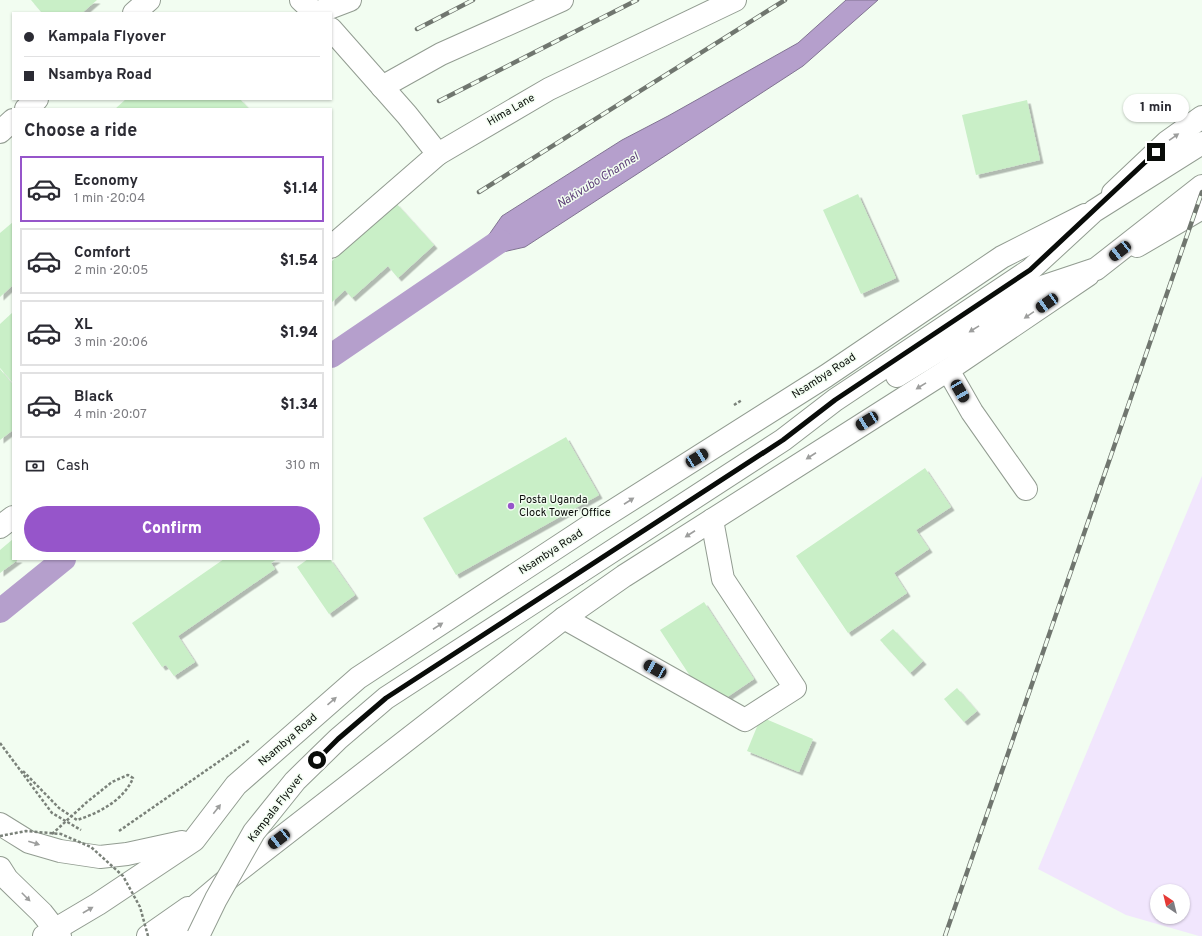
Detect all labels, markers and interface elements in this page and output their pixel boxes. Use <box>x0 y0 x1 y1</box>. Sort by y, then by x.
text: Kampala Flyover <box>48 28 166 47</box>
text: Nsambya Road <box>48 66 152 85</box>
street label: Hima Lane <box>485 91 537 129</box>
callout: 1 min <box>1123 94 1189 122</box>
text: 1 min <box>1140 100 1172 116</box>
text: Choose a ride <box>24 120 137 143</box>
one-way arrow <box>1169 133 1179 141</box>
route end <box>1147 143 1165 161</box>
water label: Nakivubo Channel <box>554 149 643 213</box>
icon: car <box>26 171 62 207</box>
text: Economy <box>74 172 138 191</box>
text: $1.14 <box>283 180 318 199</box>
text: 1 min · 20:04 <box>74 191 145 207</box>
car <box>1107 239 1133 263</box>
icon: car <box>26 243 62 279</box>
text: Comfort <box>74 244 131 263</box>
text: $1.54 <box>280 252 318 271</box>
text: 2 min · 20:05 <box>74 263 148 279</box>
car <box>1034 291 1060 315</box>
one-way arrow <box>1024 311 1034 319</box>
icon: car <box>26 315 62 351</box>
text: XL <box>74 316 92 335</box>
text: $1.94 <box>280 324 318 343</box>
one-way arrow <box>968 325 980 332</box>
text: 3 min · 20:06 <box>74 335 148 351</box>
street label: Nsambya Road <box>789 350 859 402</box>
car <box>949 378 971 404</box>
one-way arrow <box>915 383 927 390</box>
icon: car <box>26 387 62 423</box>
text: Black <box>74 388 114 407</box>
text: $1.34 <box>280 396 318 415</box>
text: 4 min · 20:07 <box>74 407 147 423</box>
car <box>854 410 880 432</box>
car <box>684 447 710 469</box>
one-way arrow <box>806 452 816 460</box>
icon: cash <box>24 455 46 477</box>
text: Cash <box>56 457 89 476</box>
text: 310 m <box>285 458 320 474</box>
place label: Posta Uganda Clock Tower Office <box>519 493 611 520</box>
one-way arrow <box>623 498 635 505</box>
marker: Posta Uganda Clock Tower Office <box>506 501 516 511</box>
button: Confirm <box>24 506 320 552</box>
street label: Nsambya Road <box>516 526 586 578</box>
one-way arrow <box>685 530 695 538</box>
one-way arrow <box>432 622 443 630</box>
car <box>642 658 668 680</box>
one-way arrow <box>327 696 337 705</box>
street label: Nsambya Road <box>256 711 320 769</box>
route start <box>308 751 326 769</box>
street label: Kampala Flyover <box>245 771 307 845</box>
one-way arrow <box>213 804 222 815</box>
car <box>266 827 292 851</box>
one-way arrow <box>28 840 40 846</box>
north arrow <box>1150 884 1190 924</box>
map controls <box>1150 884 1190 924</box>
one-way arrow <box>21 892 30 902</box>
one-way arrow <box>82 906 94 913</box>

